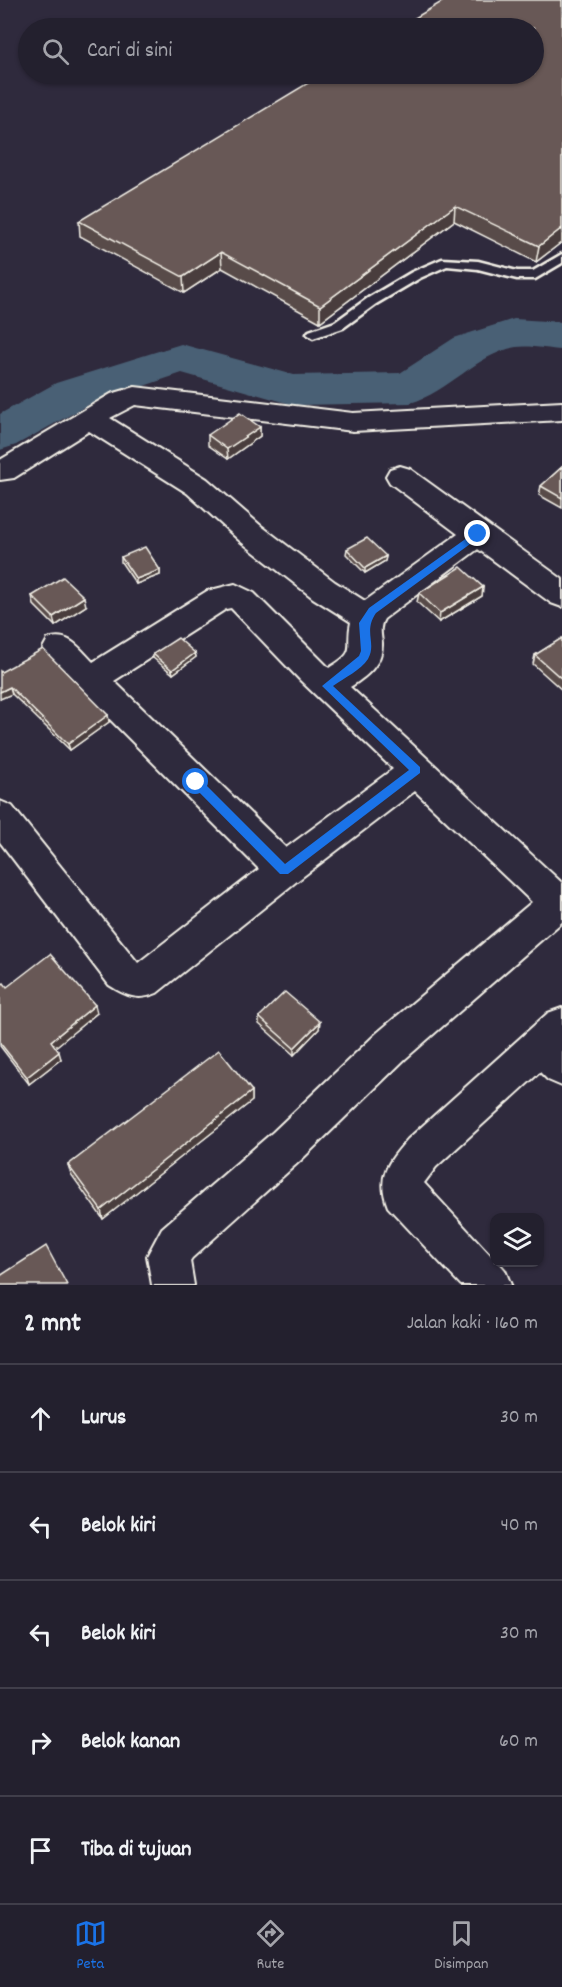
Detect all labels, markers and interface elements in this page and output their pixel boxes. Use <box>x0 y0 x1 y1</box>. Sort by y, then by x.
search box <box>18 18 544 84</box>
icon: search <box>39 35 72 68</box>
text: Cari di sini <box>87 36 172 67</box>
route end <box>464 520 490 546</box>
route start <box>182 768 208 794</box>
map controls <box>490 1213 544 1267</box>
button: layers <box>490 1213 544 1267</box>
text: 2 mnt <box>24 1306 81 1343</box>
text: Jalan kaki · 160 m <box>407 1310 538 1338</box>
icon: ahead <box>24 1402 57 1435</box>
text: Lurus <box>81 1403 126 1434</box>
text: 30 m <box>500 1404 538 1432</box>
icon: left <box>24 1510 57 1543</box>
text: Belok kiri <box>81 1511 155 1542</box>
text: 40 m <box>500 1512 538 1540</box>
icon: left <box>24 1618 57 1651</box>
text: Belok kiri <box>81 1619 155 1650</box>
text: 30 m <box>500 1620 538 1648</box>
icon: right <box>24 1726 57 1759</box>
text: Belok kanan <box>81 1727 180 1758</box>
text: 60 m <box>499 1728 538 1756</box>
icon: arrive <box>24 1834 57 1867</box>
text: Tiba di tujuan <box>81 1835 191 1866</box>
tab: Peta <box>74 1917 107 1976</box>
tab: Rute <box>254 1917 287 1976</box>
tab: Disimpan <box>434 1917 488 1976</box>

